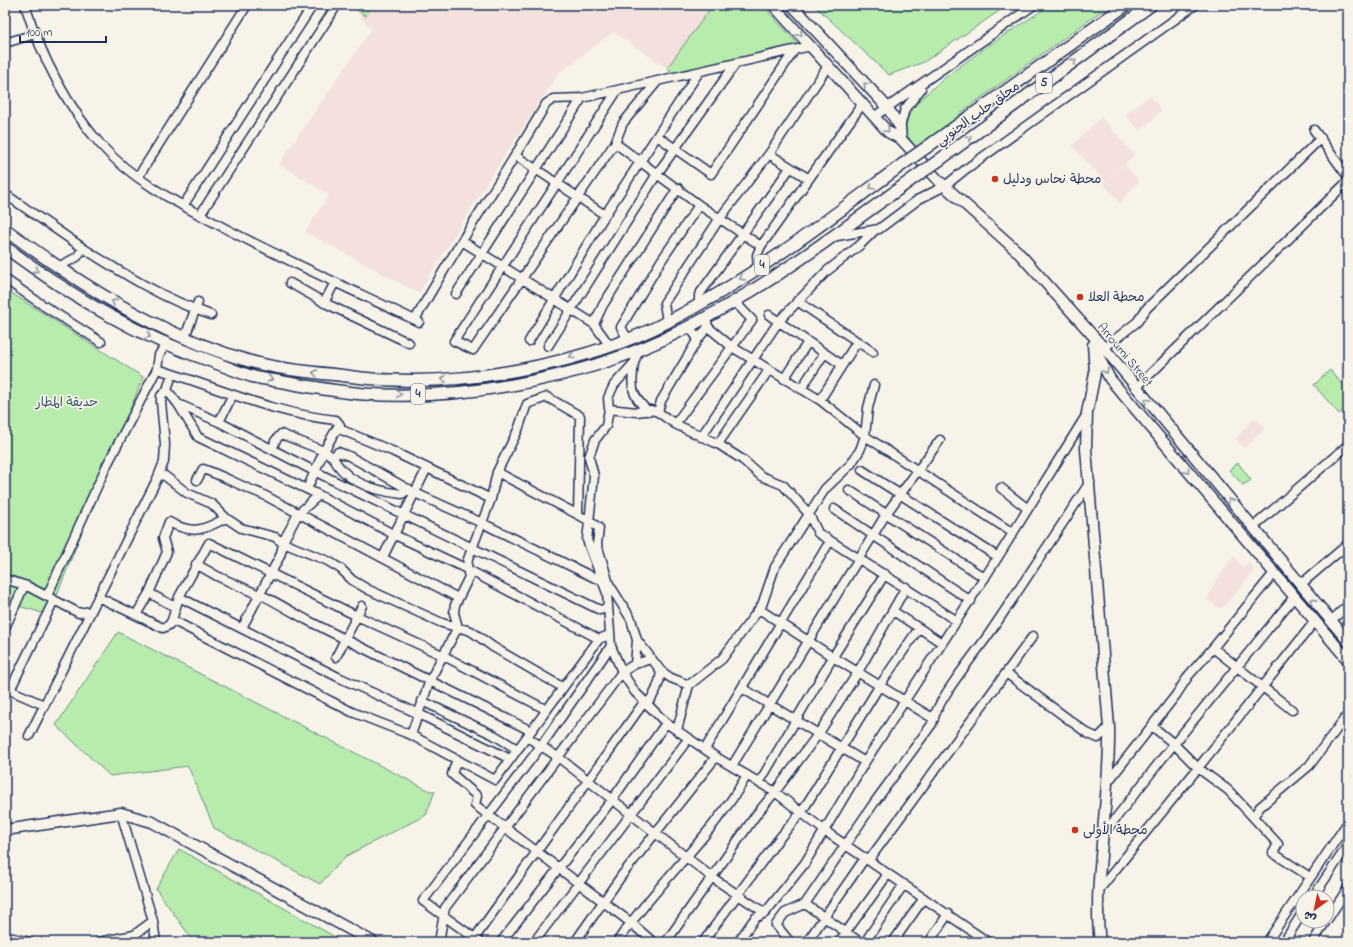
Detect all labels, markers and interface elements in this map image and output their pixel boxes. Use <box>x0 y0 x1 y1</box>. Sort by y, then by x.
scale bar <box>20 18 106 44</box>
text: 100 m <box>26 24 53 42</box>
one-way arrow <box>795 29 803 37</box>
one-way arrow <box>1070 59 1077 66</box>
road number: 5 <box>1036 73 1052 93</box>
street label: محلق حلب الجنوبي <box>932 77 1024 152</box>
one-way arrow <box>863 82 870 90</box>
one-way arrow <box>882 125 890 133</box>
one-way arrow <box>965 135 972 143</box>
place label: محطة نحاس ودليل <box>1003 170 1101 189</box>
marker: محطة نحاس ودليل <box>990 174 1000 184</box>
one-way arrow <box>869 182 876 189</box>
road number: 4 <box>755 255 769 275</box>
one-way arrow <box>32 265 39 272</box>
one-way arrow <box>739 273 746 280</box>
place label: محطة العلا <box>1088 288 1144 307</box>
marker: محطة العلا <box>1075 292 1085 302</box>
one-way arrow <box>111 299 119 307</box>
street label: Arroumi Street <box>1092 319 1158 392</box>
one-way arrow <box>144 331 152 339</box>
one-way arrow <box>569 352 575 360</box>
one-way arrow <box>1101 366 1108 374</box>
one-way arrow <box>312 368 318 377</box>
one-way arrow <box>441 374 447 383</box>
one-way arrow <box>267 375 273 383</box>
road number: 4 <box>411 384 425 404</box>
one-way arrow <box>396 390 402 398</box>
park label: حديقة المطار <box>35 393 98 412</box>
one-way arrow <box>1144 398 1151 406</box>
one-way arrow <box>1183 467 1190 474</box>
one-way arrow <box>1228 498 1235 505</box>
one-way arrow <box>1311 598 1318 605</box>
place label: محطة الأولى <box>1083 821 1147 840</box>
marker: محطة الأولى <box>1070 825 1080 835</box>
north arrow <box>1295 889 1335 929</box>
text: ش <box>1301 907 1320 927</box>

